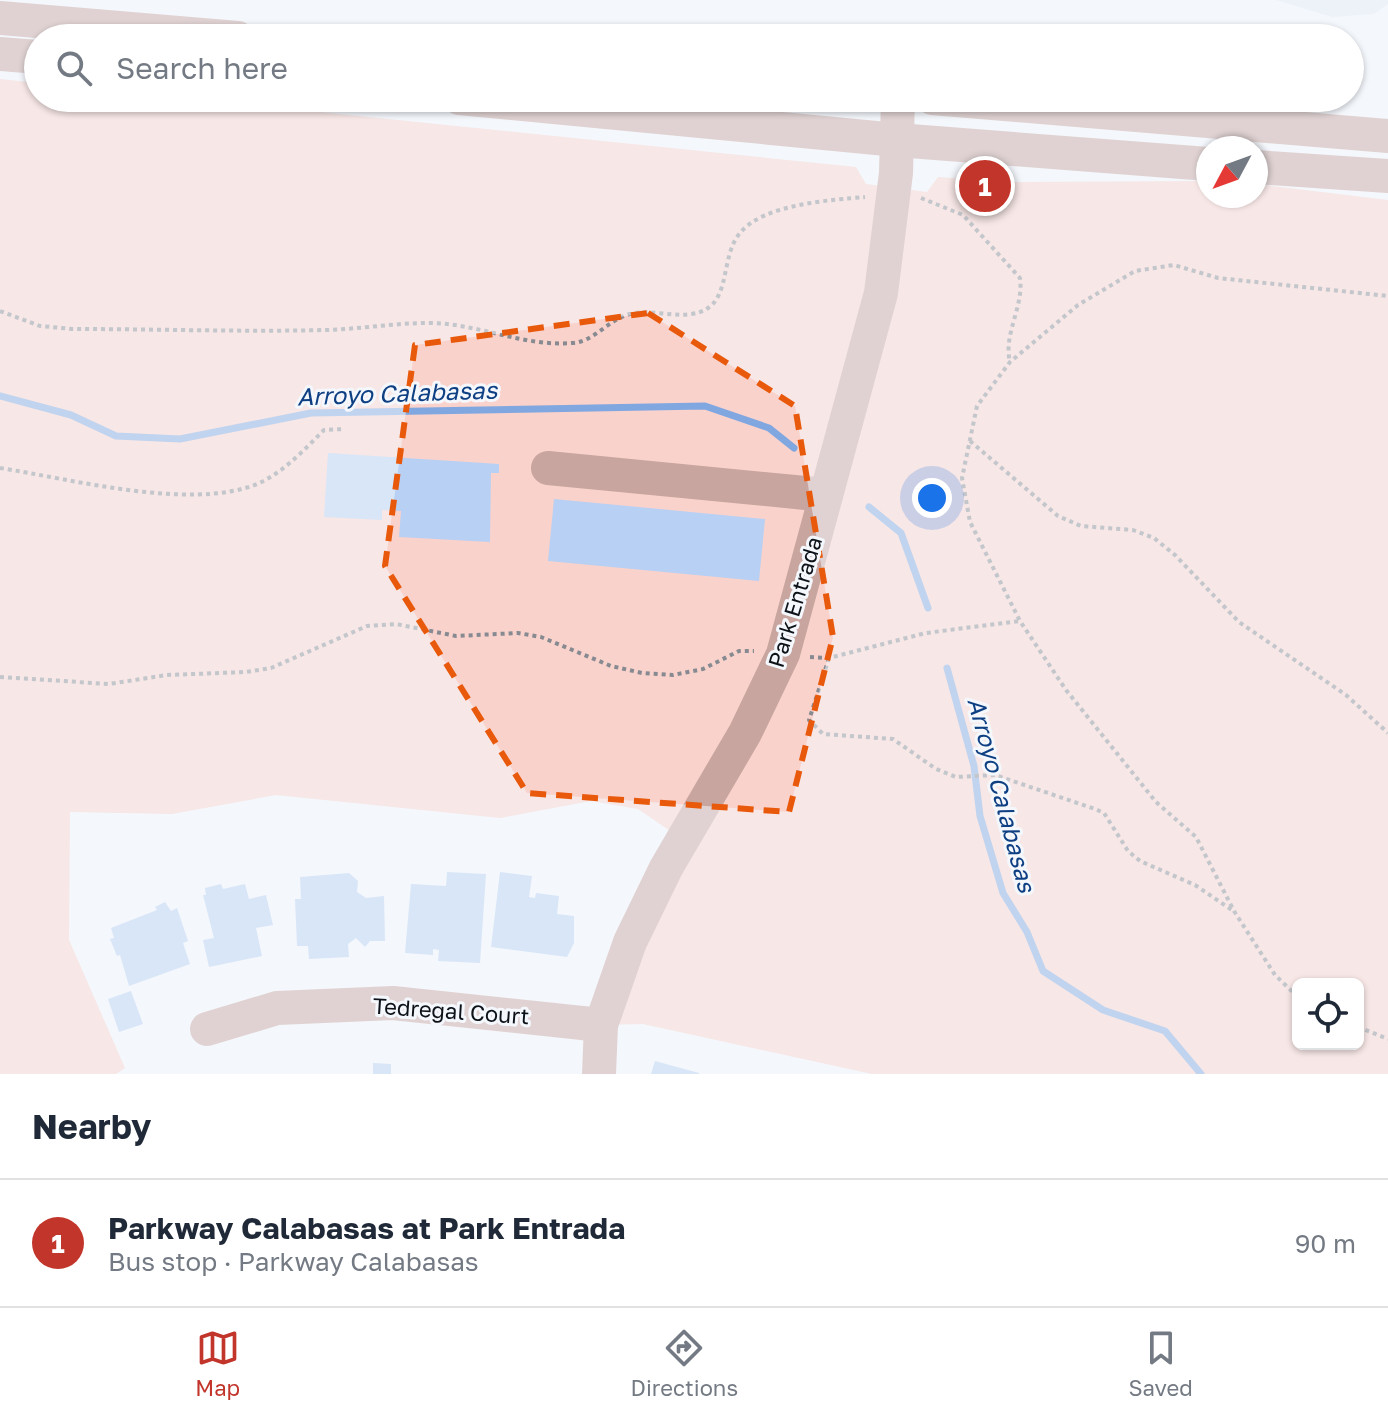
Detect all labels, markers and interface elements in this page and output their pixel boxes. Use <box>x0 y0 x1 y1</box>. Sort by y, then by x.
search box <box>24 24 1364 112</box>
icon: search <box>52 46 96 90</box>
text: Search here <box>116 50 288 86</box>
north arrow <box>1196 136 1268 208</box>
pin: 1 <box>959 156 1011 216</box>
water label: Arroyo Calabasas <box>296 374 499 411</box>
your location <box>912 478 952 518</box>
street label: Park Entrada <box>762 533 827 671</box>
water label: Arroyo Calabasas <box>962 694 1043 897</box>
map controls <box>1292 978 1364 1050</box>
button: locate <box>1292 978 1364 1050</box>
street label: Tedregal Court <box>372 992 530 1029</box>
text: Nearby <box>32 1106 152 1146</box>
text: Parkway Calabasas at Park Entrada <box>108 1210 625 1246</box>
text: 1 <box>51 1228 65 1259</box>
text: 90 m <box>1295 1228 1356 1259</box>
text: Bus stop · Parkway Calabasas <box>108 1246 479 1277</box>
tab: Map <box>195 1326 240 1401</box>
tab: Directions <box>631 1326 738 1401</box>
tab: Saved <box>1129 1326 1193 1401</box>

